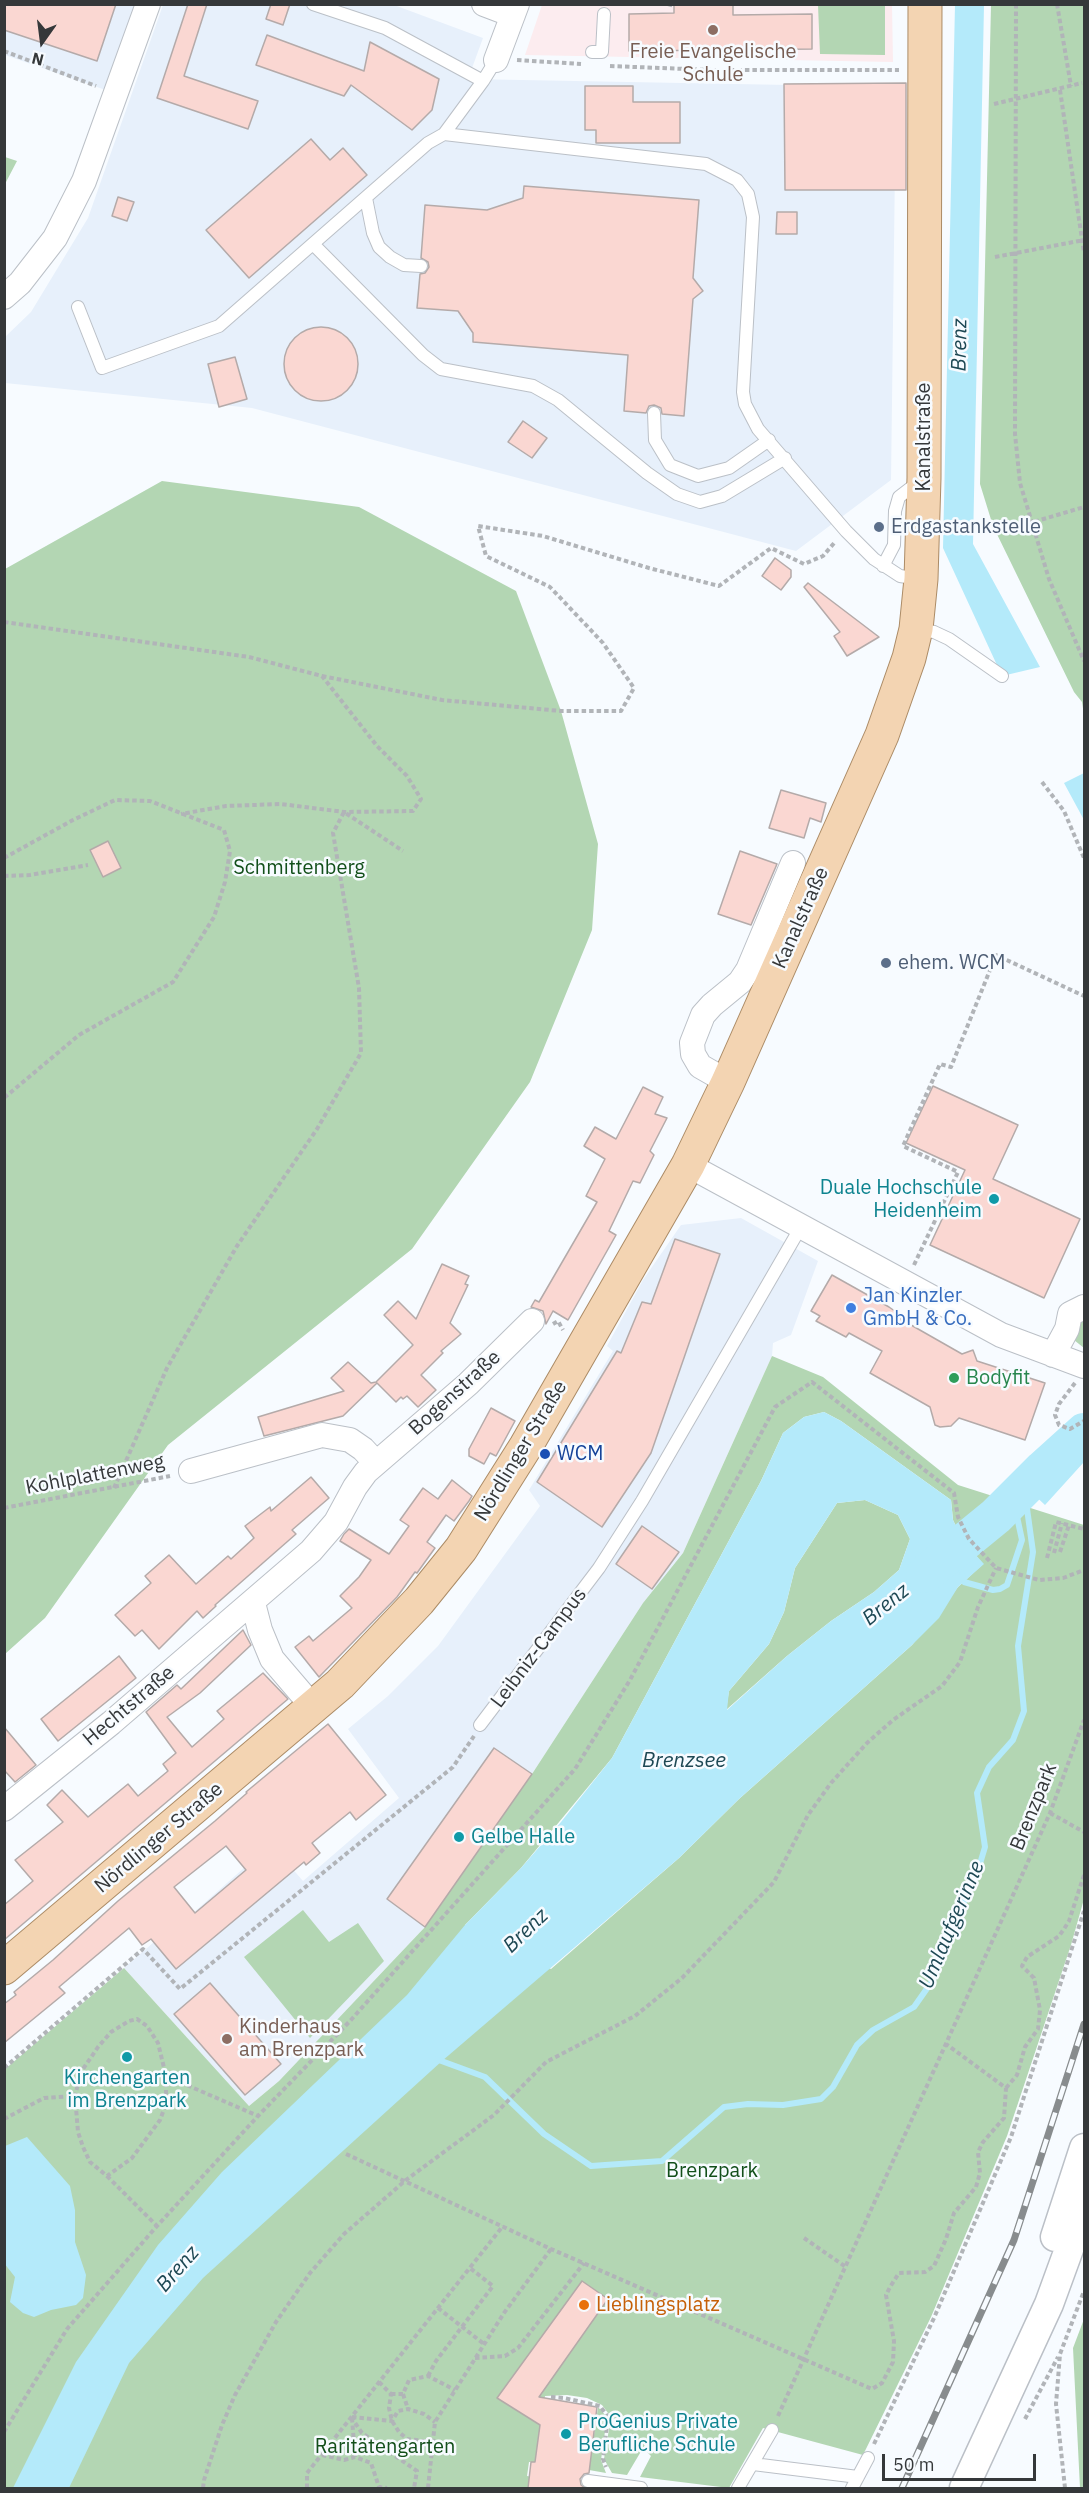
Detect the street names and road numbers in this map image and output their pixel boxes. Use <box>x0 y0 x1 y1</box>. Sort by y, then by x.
street label: Kanalstraße <box>912 383 936 491</box>
street label: Kanalstraße <box>768 863 834 973</box>
street label: Bogenstraße <box>404 1345 506 1441</box>
street label: Nördlinger Straße <box>470 1376 572 1526</box>
street label: Kohlplattenweg <box>24 1450 166 1500</box>
street label: Leibniz-Campus <box>486 1583 592 1713</box>
street label: Hechtstraße <box>78 1661 180 1751</box>
street label: Brenzpark <box>1006 1760 1062 1854</box>
street label: Nördlinger Straße <box>90 1777 228 1899</box>

